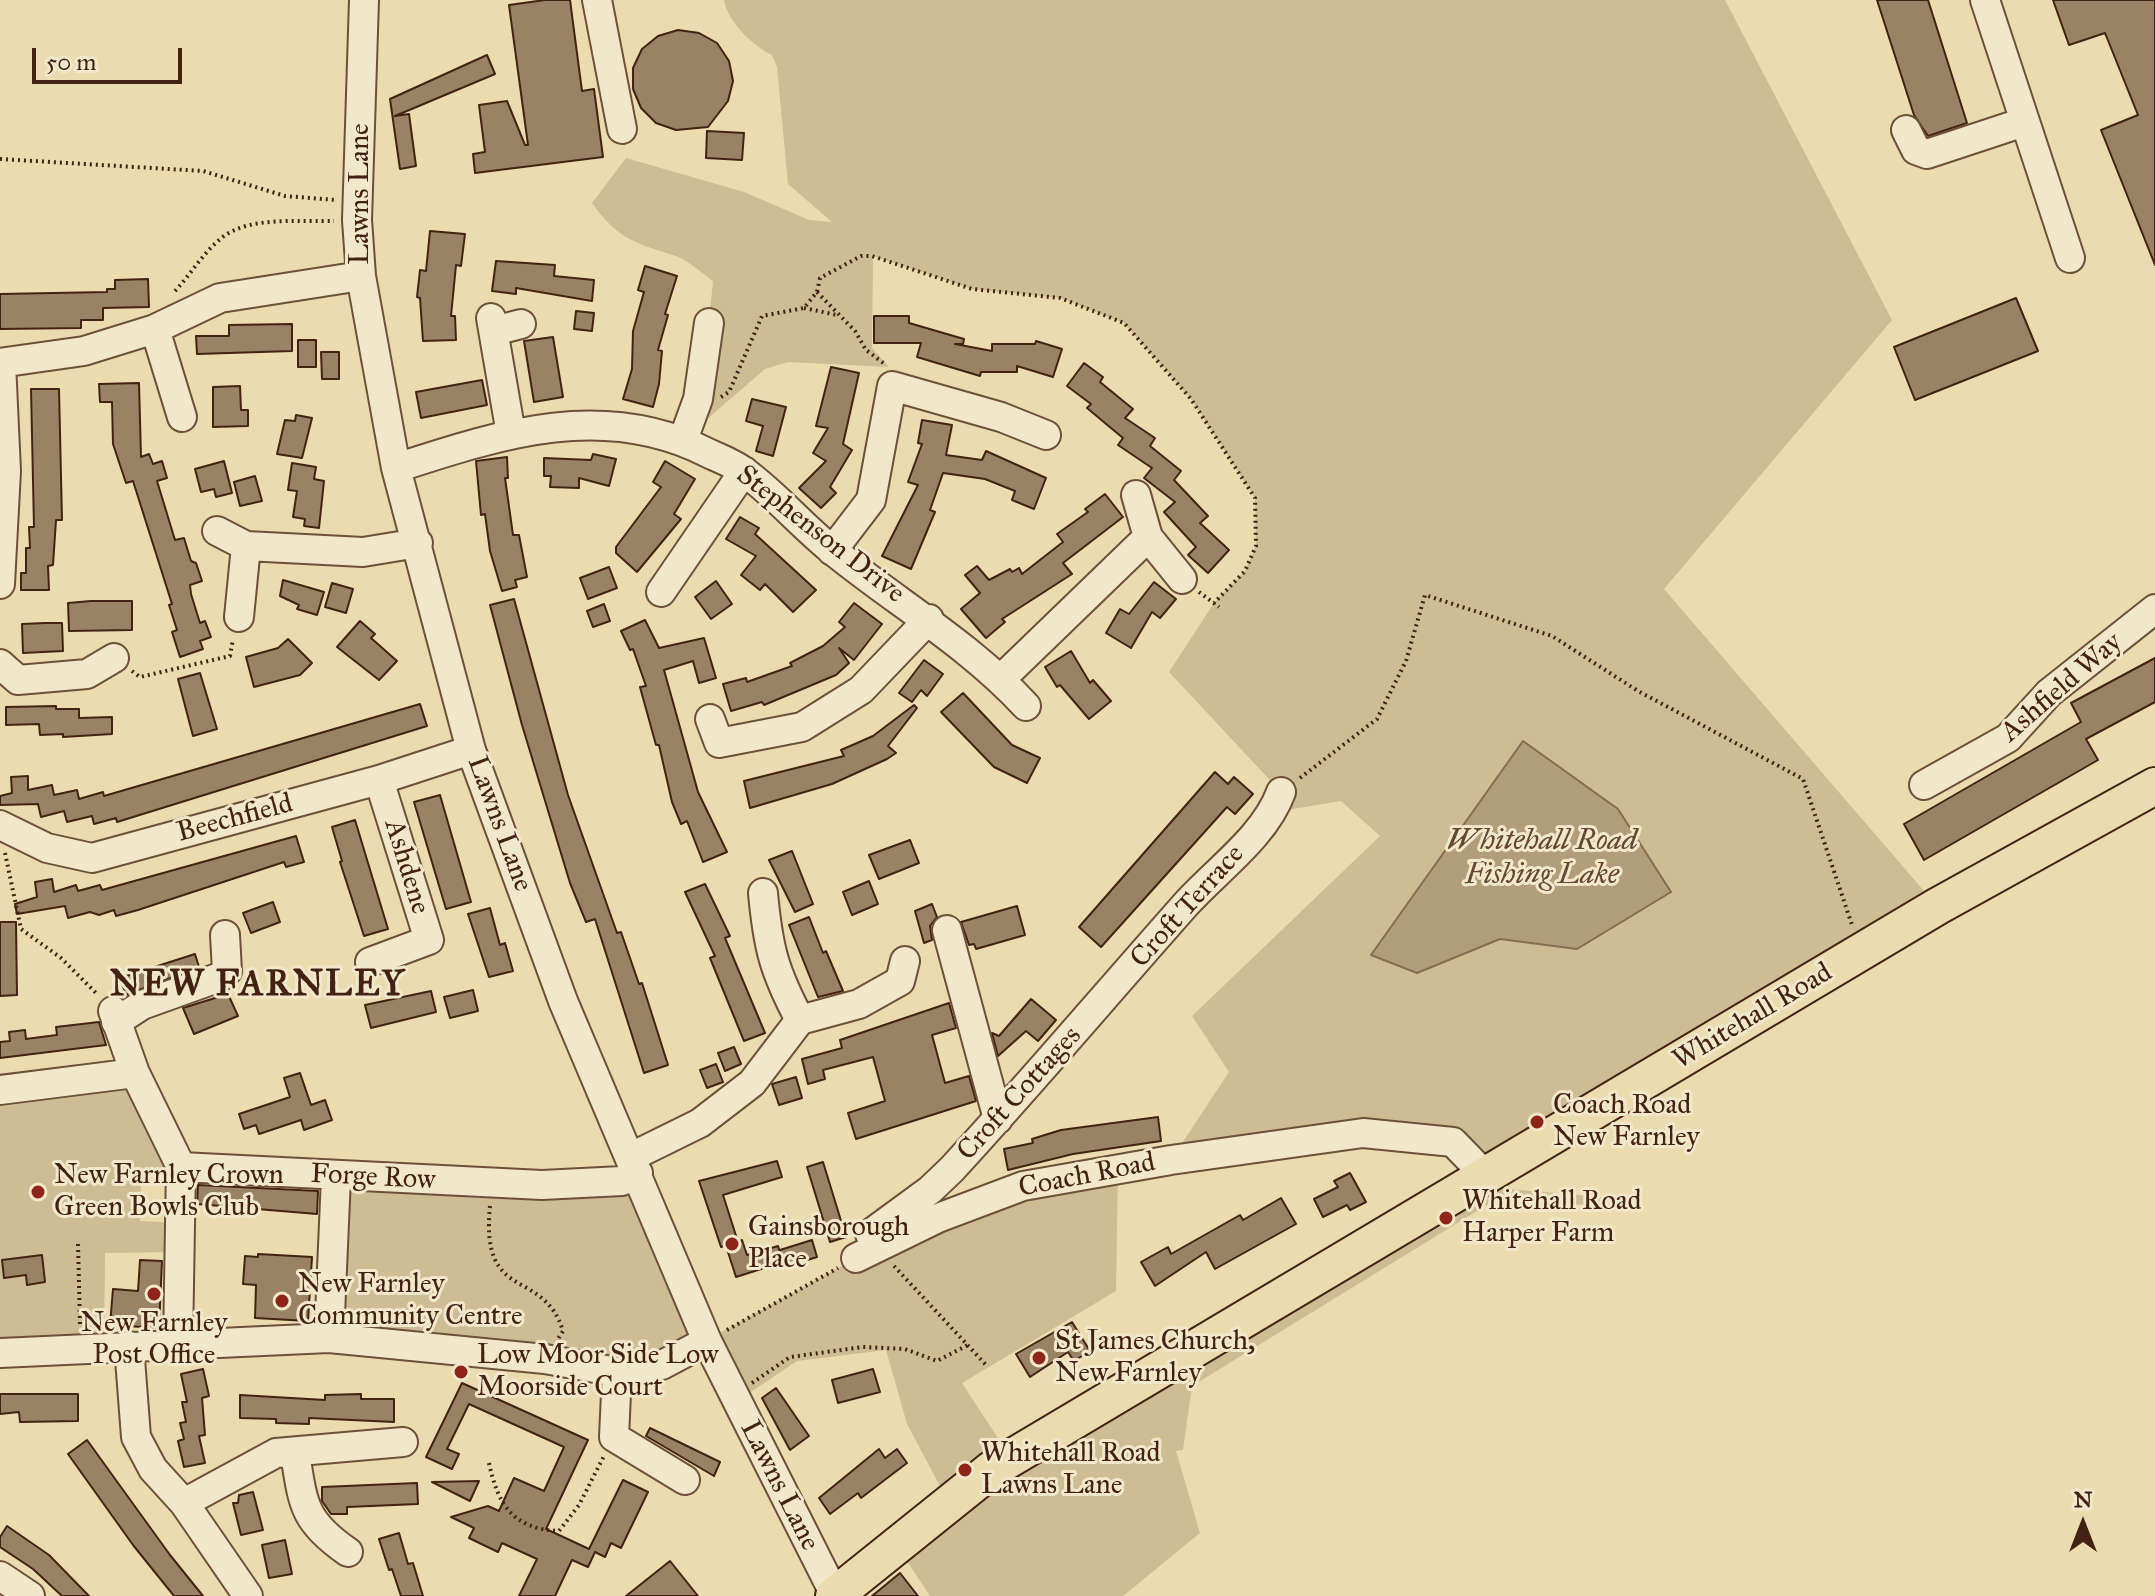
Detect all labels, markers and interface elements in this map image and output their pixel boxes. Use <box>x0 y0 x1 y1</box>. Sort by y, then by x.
scale bar <box>36 32 186 82</box>
text: 50 m <box>46 47 96 77</box>
street label: Lawns Lane <box>344 123 378 265</box>
street label: Stephenson Drive <box>729 459 911 611</box>
street label: Ashfield Way <box>1994 626 2130 750</box>
street label: Lawns Lane <box>459 752 539 896</box>
street label: Beechfield <box>173 787 297 851</box>
street label: Ashdene <box>376 816 436 918</box>
water label: Whitehall Road Fishing Lake <box>1447 824 1637 894</box>
street label: Croft Terrace <box>1124 839 1252 975</box>
street label: Whitehall Road <box>1667 956 1839 1078</box>
district label: NEW FARNLEY <box>110 964 406 1008</box>
street label: Croft Cottages <box>951 1020 1089 1168</box>
place label: Coach Road New Farnley <box>1553 1089 1700 1155</box>
marker: Coach Road New Farnley <box>1528 1113 1546 1131</box>
street label: Coach Road <box>1016 1146 1158 1206</box>
street label: Forge Row <box>310 1158 436 1198</box>
place label: New Farnley Crown Green Bowls Club <box>54 1159 284 1225</box>
marker: New Farnley Crown Green Bowls Club <box>29 1183 47 1201</box>
place label: Whitehall Road Harper Farm <box>1462 1185 1642 1251</box>
marker: Whitehall Road Harper Farm <box>1437 1209 1455 1227</box>
place label: Gainsborough Place <box>748 1211 909 1277</box>
marker: Gainsborough Place <box>723 1235 741 1253</box>
place label: New Farnley Community Centre <box>298 1268 523 1334</box>
marker: New Farnley Post Office <box>145 1285 163 1303</box>
marker: New Farnley Community Centre <box>273 1292 291 1310</box>
place label: New Farnley Post Office <box>81 1307 227 1373</box>
place label: St James Church, New Farnley <box>1055 1325 1255 1391</box>
place label: Low Moor Side Low Moorside Court <box>477 1339 719 1405</box>
marker: St James Church, New Farnley <box>1030 1349 1048 1367</box>
marker: Low Moor Side Low Moorside Court <box>452 1363 470 1381</box>
street label: Lawns Lane <box>732 1415 826 1557</box>
place label: Whitehall Road Lawns Lane <box>981 1437 1161 1503</box>
marker: Whitehall Road Lawns Lane <box>956 1461 974 1479</box>
north arrow <box>2043 1484 2123 1564</box>
text: N <box>2074 1486 2092 1513</box>

